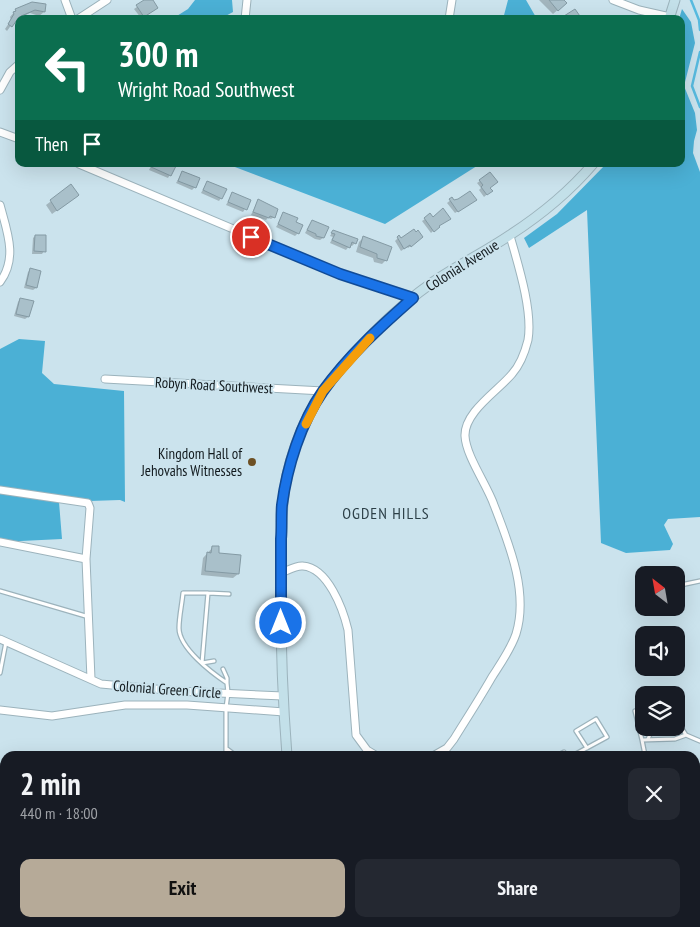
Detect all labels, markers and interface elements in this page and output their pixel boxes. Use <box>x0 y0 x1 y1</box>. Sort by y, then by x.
text: 300 m <box>118 31 199 77</box>
icon: left <box>35 35 100 100</box>
text: Wright Road Southwest <box>118 75 295 103</box>
icon: arrive <box>78 130 106 158</box>
text: Then <box>35 132 68 156</box>
pin <box>230 216 272 258</box>
icon: arrive <box>237 223 265 251</box>
street label: Colonial Avenue <box>422 235 502 295</box>
street label: Robyn Road Southwest <box>155 372 273 398</box>
place label: Kingdom Hall of Jehovahs Witnesses <box>140 444 243 480</box>
marker: Kingdom Hall of Jehovahs Witnesses <box>246 456 258 468</box>
district label: OGDEN HILLS <box>342 503 430 523</box>
north arrow <box>635 566 685 616</box>
map controls <box>635 566 685 736</box>
position arrow <box>254 596 306 648</box>
button: sound <box>635 626 685 676</box>
street label: Colonial Green Circle <box>112 676 222 702</box>
button: layers <box>635 686 685 736</box>
text: 2 min <box>20 764 81 803</box>
button: close <box>628 768 680 820</box>
text: 440 m · 18:00 <box>20 803 98 823</box>
button: Exit <box>20 859 345 917</box>
button: Share <box>355 859 680 917</box>

